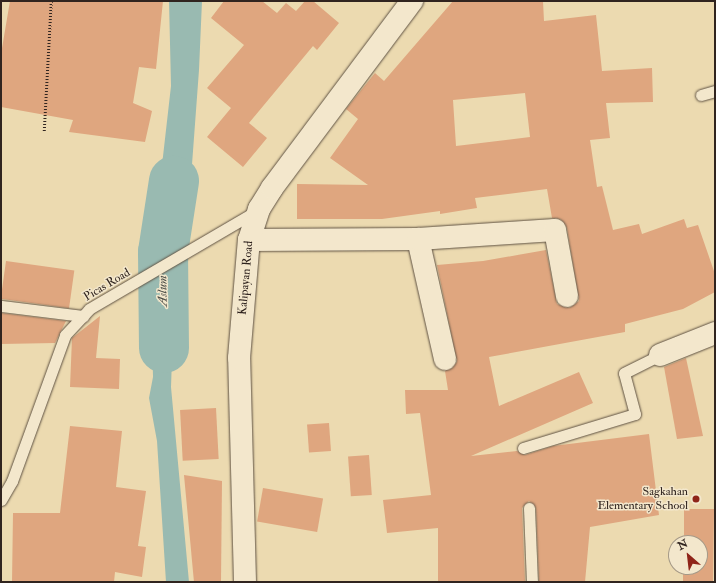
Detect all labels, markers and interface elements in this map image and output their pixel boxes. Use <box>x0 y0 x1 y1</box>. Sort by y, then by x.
street label: Kalipayan Road <box>236 240 256 316</box>
street label: Picas Road <box>81 266 133 304</box>
water label: Aslum <box>155 275 171 307</box>
place label: Sagkahan Elementary School <box>597 485 688 513</box>
marker: Sagkahan Elementary School <box>691 494 701 504</box>
north arrow <box>668 535 708 575</box>
text: N <box>675 537 690 553</box>

